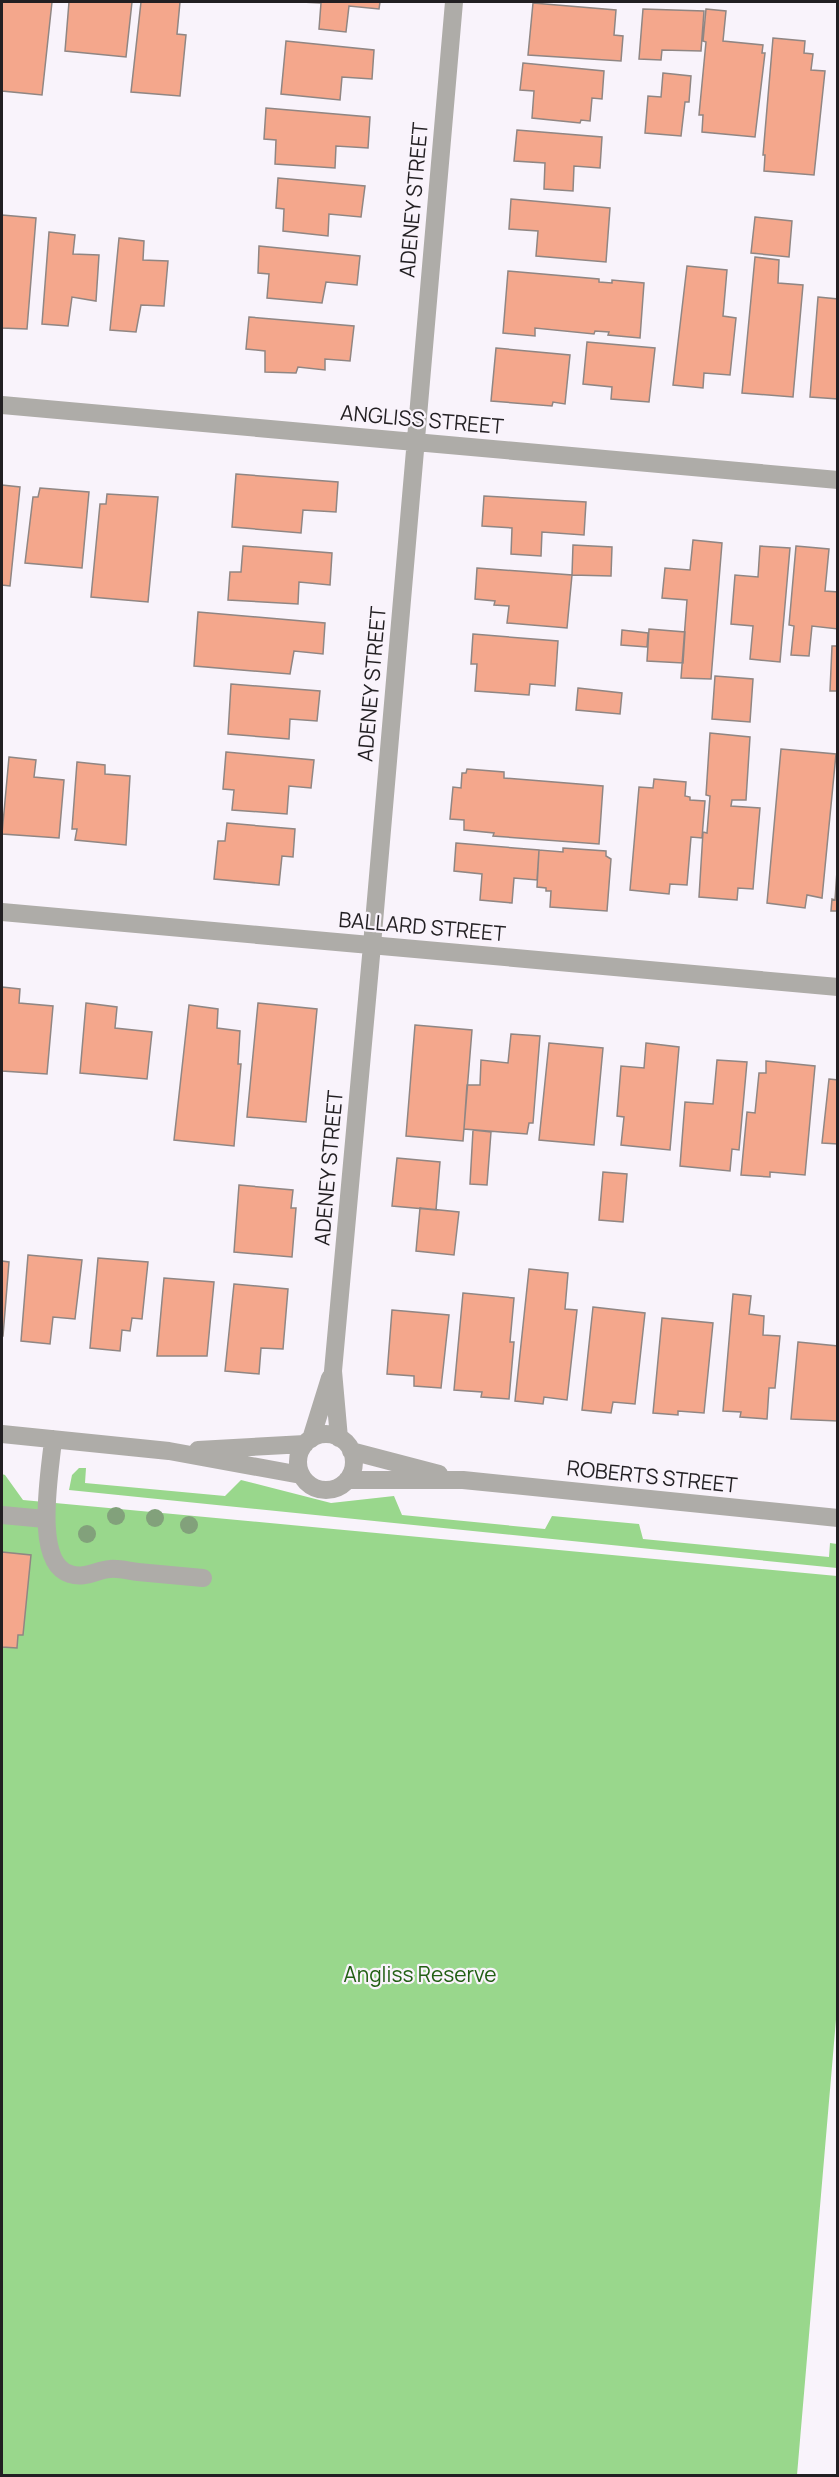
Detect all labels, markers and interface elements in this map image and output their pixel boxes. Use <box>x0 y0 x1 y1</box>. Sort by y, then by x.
street label: ADENEY STREET <box>392 121 434 279</box>
street label: ANGLISS STREET <box>339 398 505 440</box>
street label: ADENEY STREET <box>350 605 392 763</box>
street label: BALLARD STREET <box>337 905 507 947</box>
street label: ADENEY STREET <box>307 1089 349 1247</box>
street label: ROBERTS STREET <box>565 1453 739 1499</box>
park label: Angliss Reserve <box>343 1960 497 1988</box>

